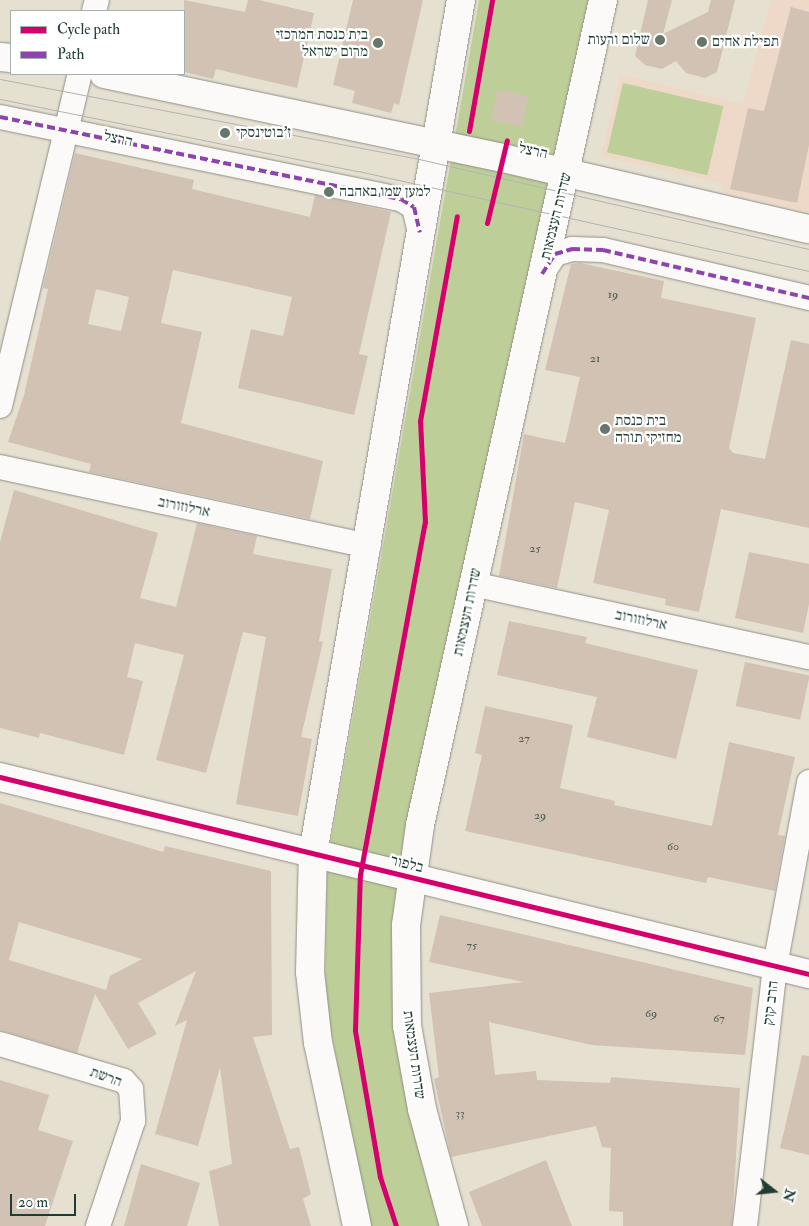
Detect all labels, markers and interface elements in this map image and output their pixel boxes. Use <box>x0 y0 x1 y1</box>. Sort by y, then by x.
legend <box>10 10 185 75</box>
text: Cycle path <box>57 20 120 39</box>
place label: בית כנסת המרכזי מרום ישראל <box>276 25 368 60</box>
place label: שלום ורעות <box>587 31 650 49</box>
place label: תפילת אחים <box>712 33 779 51</box>
marker: שלום ורעות <box>654 34 666 46</box>
marker: תפילת אחים <box>696 36 708 48</box>
marker: בית כנסת המרכזי מרום ישראל <box>372 37 384 49</box>
text: Path <box>57 45 84 64</box>
place label: ז'בוטינסקי <box>236 124 291 142</box>
marker: ז'בוטינסקי <box>218 126 232 140</box>
street label: הרצל <box>102 127 134 151</box>
street label: הרצל <box>517 139 549 163</box>
street label: שדרות העצמאות <box>536 170 576 262</box>
place label: למען שמו באהבה <box>339 183 431 201</box>
marker: למען שמו באהבה <box>323 186 335 198</box>
house number: 19 <box>608 288 618 302</box>
house number: 21 <box>590 352 600 366</box>
place label: בית כנסת מחזיקי תורה <box>615 411 682 446</box>
marker: בית כנסת מחזיקי תורה <box>599 423 611 435</box>
street label: ארלוזורוב <box>156 493 212 521</box>
house number: 25 <box>529 542 541 556</box>
street label: שדרות העצמאות <box>449 566 485 658</box>
street label: ארלוזורוב <box>613 606 669 634</box>
house number: 27 <box>518 732 530 746</box>
house number: 29 <box>534 809 546 823</box>
house number: 60 <box>667 840 679 854</box>
street label: בלפור <box>389 851 425 877</box>
house number: 75 <box>467 939 477 953</box>
street label: הרב קוק <box>759 980 783 1026</box>
house number: 69 <box>645 1007 657 1021</box>
street label: שדרות העצמאות <box>399 1009 429 1101</box>
house number: 67 <box>713 1012 725 1026</box>
street label: הרשת <box>88 1063 124 1091</box>
house number: 33 <box>455 1107 465 1121</box>
north arrow <box>749 1166 799 1216</box>
scale bar <box>12 1184 79 1216</box>
text: N <box>779 1187 799 1204</box>
text: 20 m <box>18 1193 48 1212</box>

